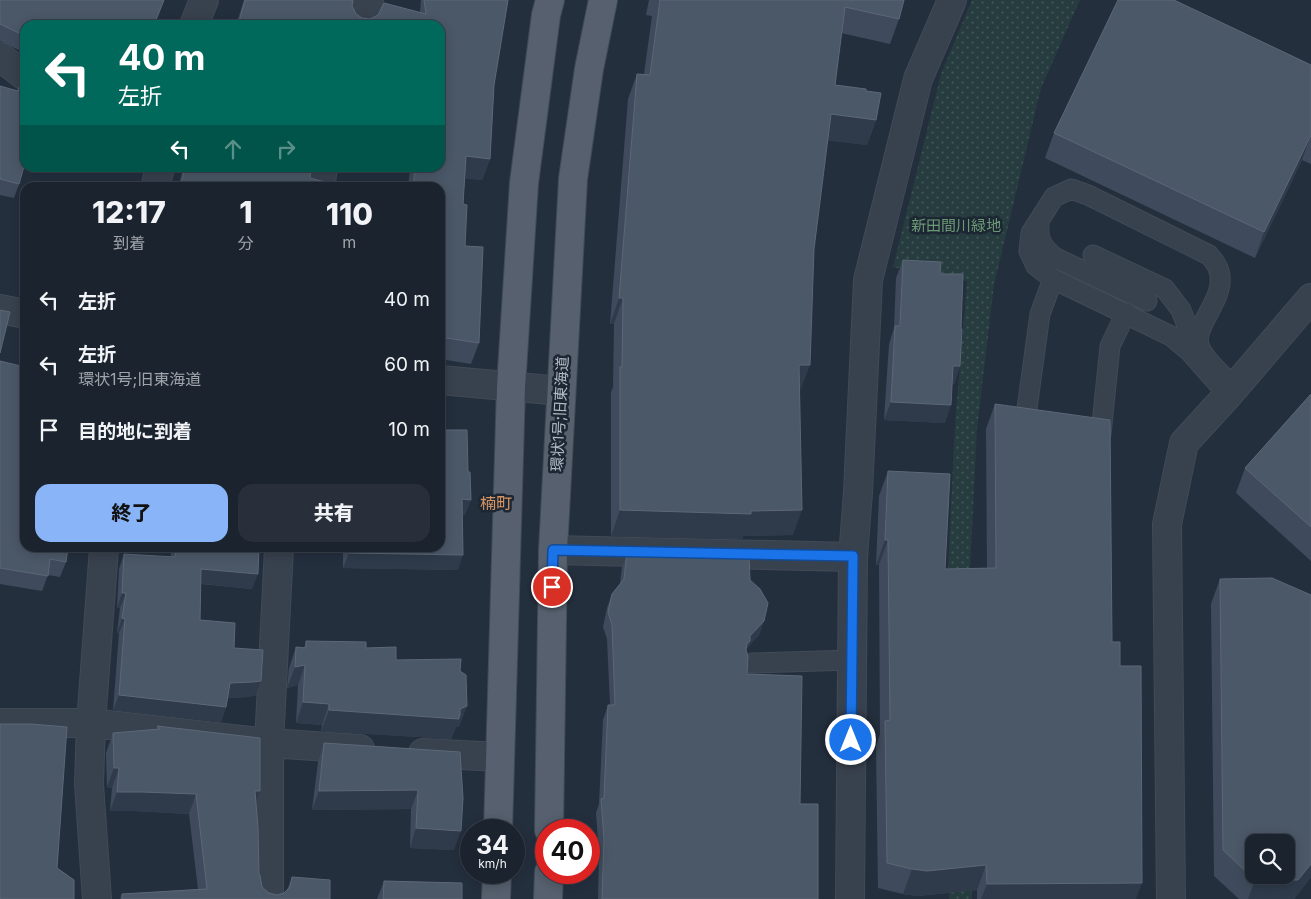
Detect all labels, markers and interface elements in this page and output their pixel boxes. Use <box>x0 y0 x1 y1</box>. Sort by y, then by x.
text: 40 m <box>118 36 206 78</box>
icon: left <box>35 40 100 105</box>
text: 左折 <box>118 83 162 109</box>
icon: left <box>166 135 194 163</box>
icon: ahead <box>219 135 247 163</box>
icon: right <box>272 135 300 163</box>
text: 12:17 <box>92 194 166 230</box>
text: 1 <box>239 194 252 230</box>
text: 110 <box>326 196 373 232</box>
park label: 新田間川緑地 <box>911 216 1001 235</box>
text: m <box>342 232 356 252</box>
text: 到着 <box>113 233 145 253</box>
text: 分 <box>238 233 254 253</box>
icon: left <box>35 286 63 314</box>
text: 40 m <box>384 288 430 311</box>
text: 左折 <box>78 290 116 313</box>
text: 左折 <box>78 343 116 366</box>
icon: left <box>35 351 63 379</box>
text: 60 m <box>384 353 430 376</box>
street label: 環状1号;旧東海道 <box>547 356 572 472</box>
text: 環状1号;旧東海道 <box>78 369 201 389</box>
icon: arrive <box>35 416 63 444</box>
text: 10 m <box>388 418 430 441</box>
text: 目的地に到着 <box>78 420 192 443</box>
button: 終了 <box>35 484 228 542</box>
button: 共有 <box>238 484 430 542</box>
district label: 楠町 <box>480 493 512 513</box>
pin <box>531 566 573 608</box>
icon: arrive <box>538 573 566 601</box>
position arrow <box>824 713 876 765</box>
speed limit sign: 40 <box>535 819 600 884</box>
text: 34 <box>476 830 509 860</box>
map controls <box>1245 834 1295 884</box>
button: search <box>1245 834 1295 884</box>
text: km/h <box>478 856 507 871</box>

